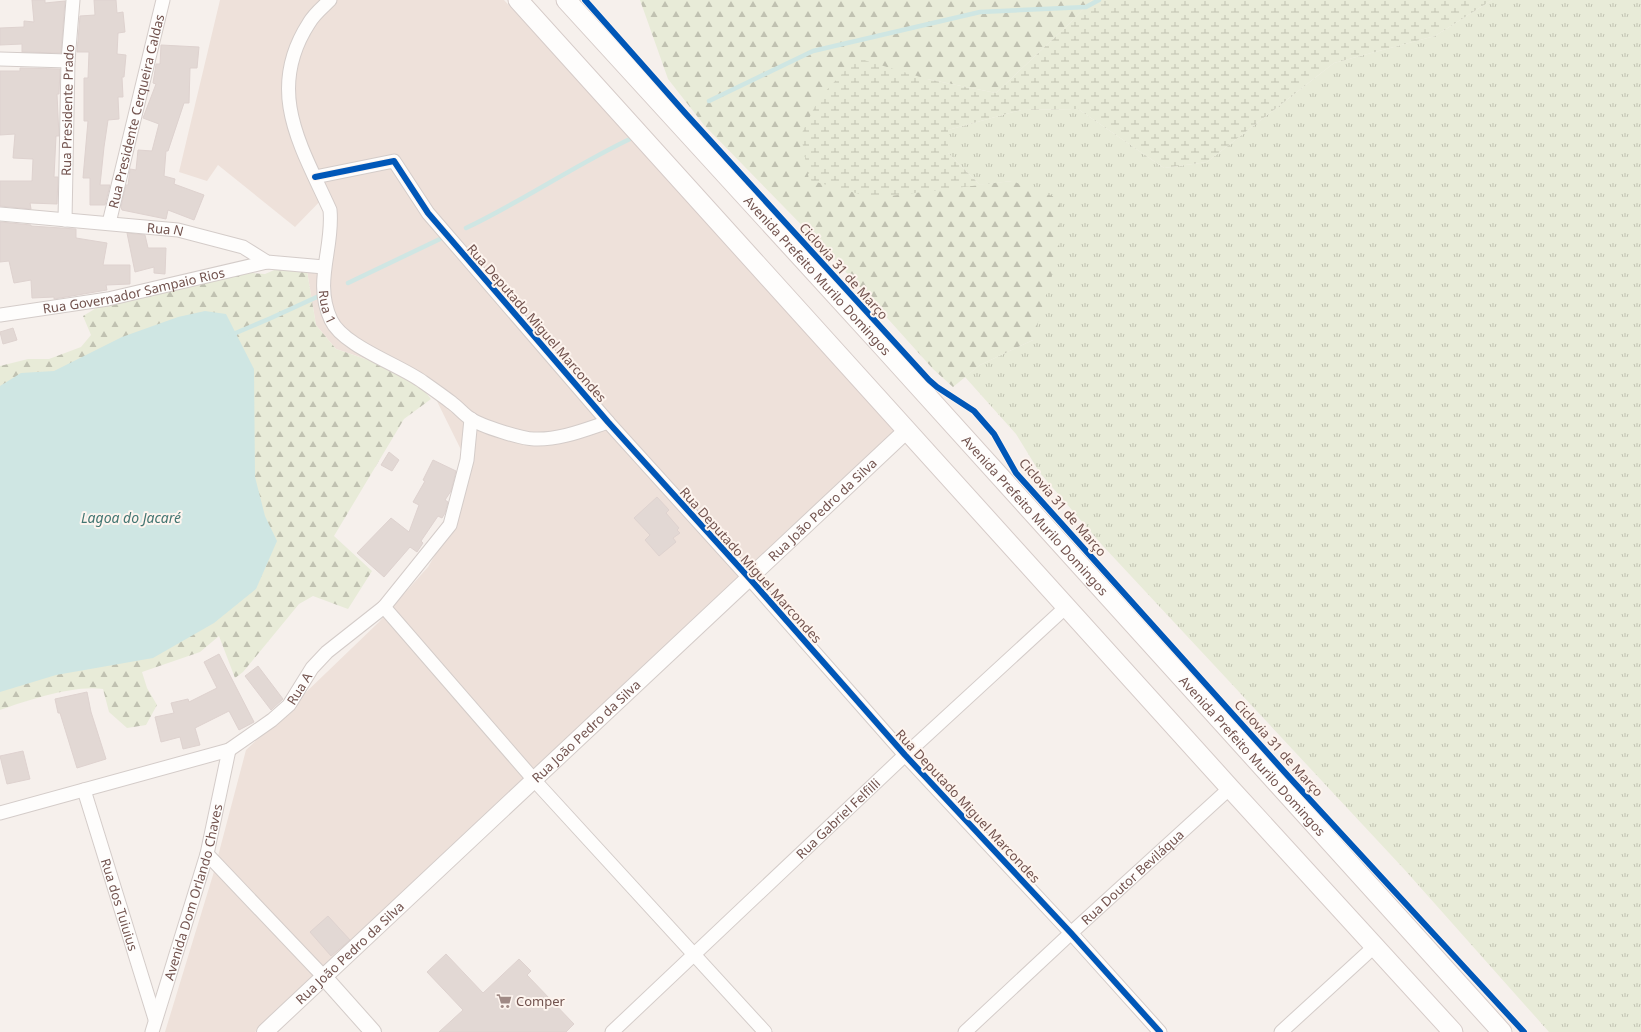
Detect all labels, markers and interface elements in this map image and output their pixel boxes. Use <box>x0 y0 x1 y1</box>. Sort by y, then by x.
street label: Rua Presidente Cerqueira Caldas <box>104 12 168 210</box>
street label: Rua Presidente Prado <box>57 43 78 176</box>
street label: Avenida Prefeito Murilo Domingos <box>740 192 895 359</box>
street label: Rua N <box>146 218 186 240</box>
street label: Ciclovia 31 de Março <box>796 219 892 323</box>
street label: Rua Deputado Miguel Marcondes <box>463 240 611 406</box>
street label: Rua Governador Sampaio Rios <box>42 263 226 318</box>
street label: Rua 1 <box>315 289 341 327</box>
street label: Avenida Prefeito Murilo Domingos <box>958 431 1112 599</box>
street label: Rua João Pedro da Silva <box>764 454 881 565</box>
street label: Ciclovia 31 de Março <box>1015 454 1111 560</box>
street label: Rua Deputado Miguel Marcondes <box>676 483 826 647</box>
water label: Lagoa do Jacaré <box>81 508 181 527</box>
street label: Rua A <box>282 668 317 708</box>
street label: Avenida Prefeito Murilo Domingos <box>1175 672 1330 840</box>
street label: Rua João Pedro da Silva <box>528 676 644 786</box>
street label: Ciclovia 31 de Março <box>1231 696 1327 800</box>
street label: Rua Deputado Miguel Marcondes <box>892 725 1044 887</box>
street label: Rua Gabriel Felfilli <box>792 774 884 863</box>
street label: Avenida Dom Orlando Chaves <box>160 802 226 982</box>
street label: Rua Doutor Beviláqua <box>1077 826 1188 929</box>
street label: Rua dos Tuiuius <box>97 856 142 953</box>
street label: Rua João Pedro da Silva <box>291 897 408 1008</box>
supermarket icon: Comper <box>495 992 513 1010</box>
place label: Comper <box>516 992 566 1010</box>

